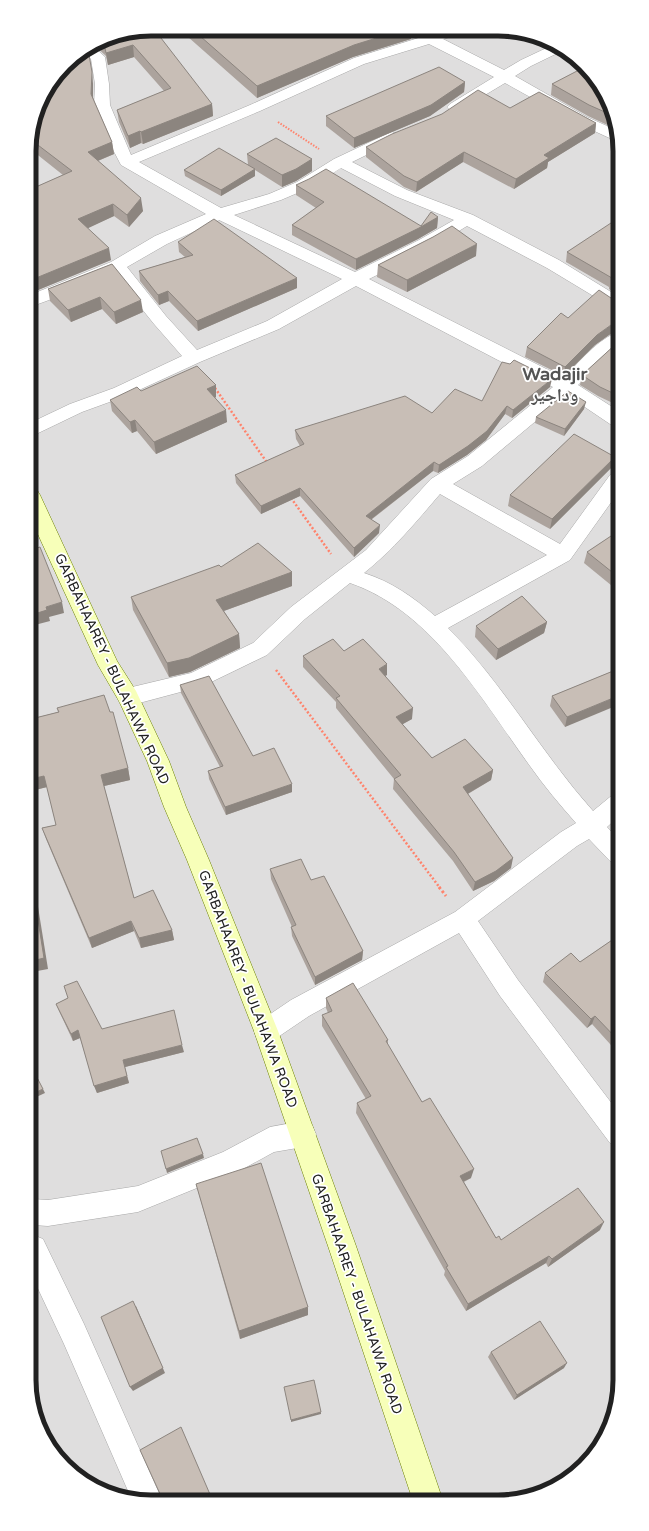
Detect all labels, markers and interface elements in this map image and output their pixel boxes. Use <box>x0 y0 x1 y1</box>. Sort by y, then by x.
district label: Wadajir وداجير <box>522 363 589 406</box>
street label: GARBAHAAREY - BULAHAWA ROAD <box>51 551 173 787</box>
street label: GARBAHAAREY - BULAHAWA ROAD <box>195 868 301 1110</box>
street label: GARBAHAAREY - BULAHAWA ROAD <box>308 1172 406 1416</box>

